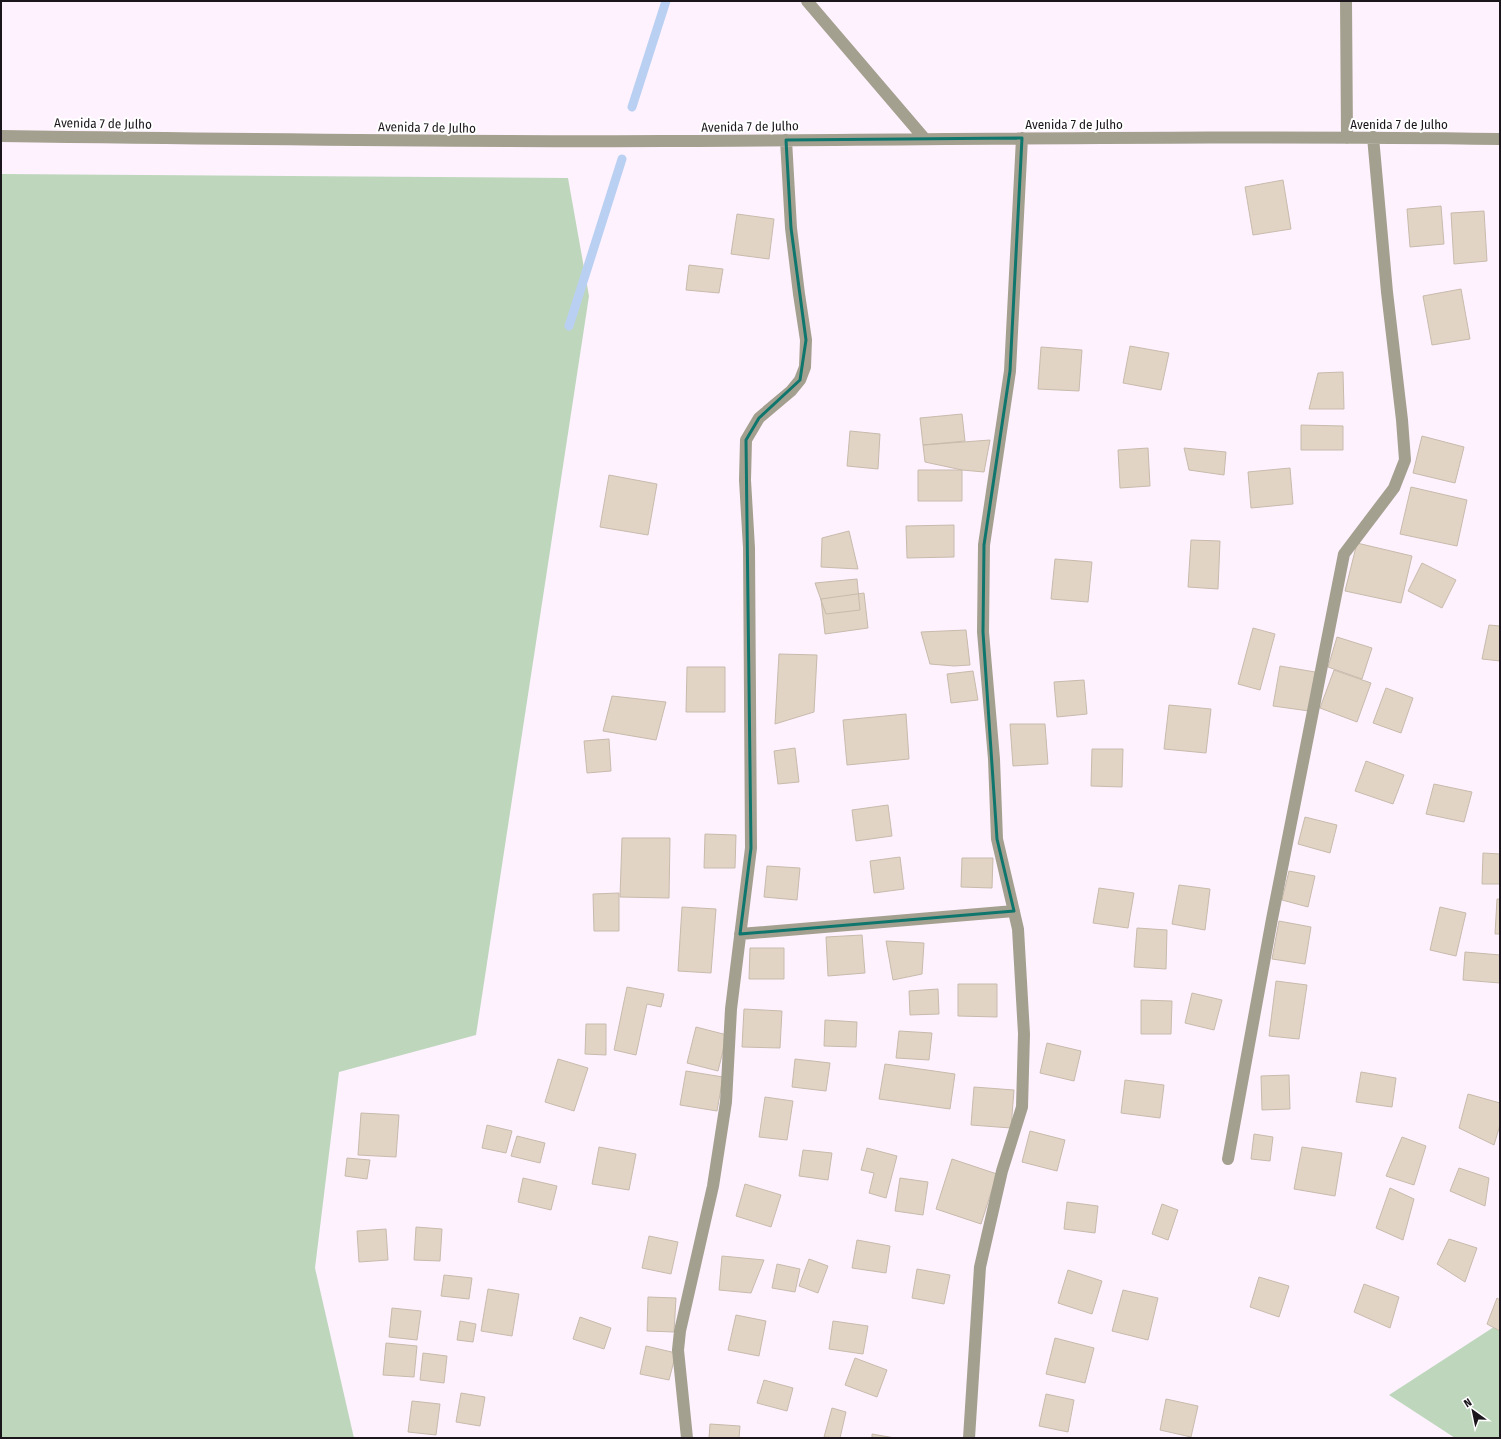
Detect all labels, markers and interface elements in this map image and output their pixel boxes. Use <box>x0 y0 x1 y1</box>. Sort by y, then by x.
street label: Avenida 7 de Julho <box>54 115 152 132</box>
street label: Avenida 7 de Julho <box>1025 117 1123 132</box>
street label: Avenida 7 de Julho <box>1350 117 1448 132</box>
street label: Avenida 7 de Julho <box>701 118 799 135</box>
street label: Avenida 7 de Julho <box>378 119 476 136</box>
north arrow <box>1453 1391 1493 1431</box>
text: N <box>1462 1396 1474 1410</box>

